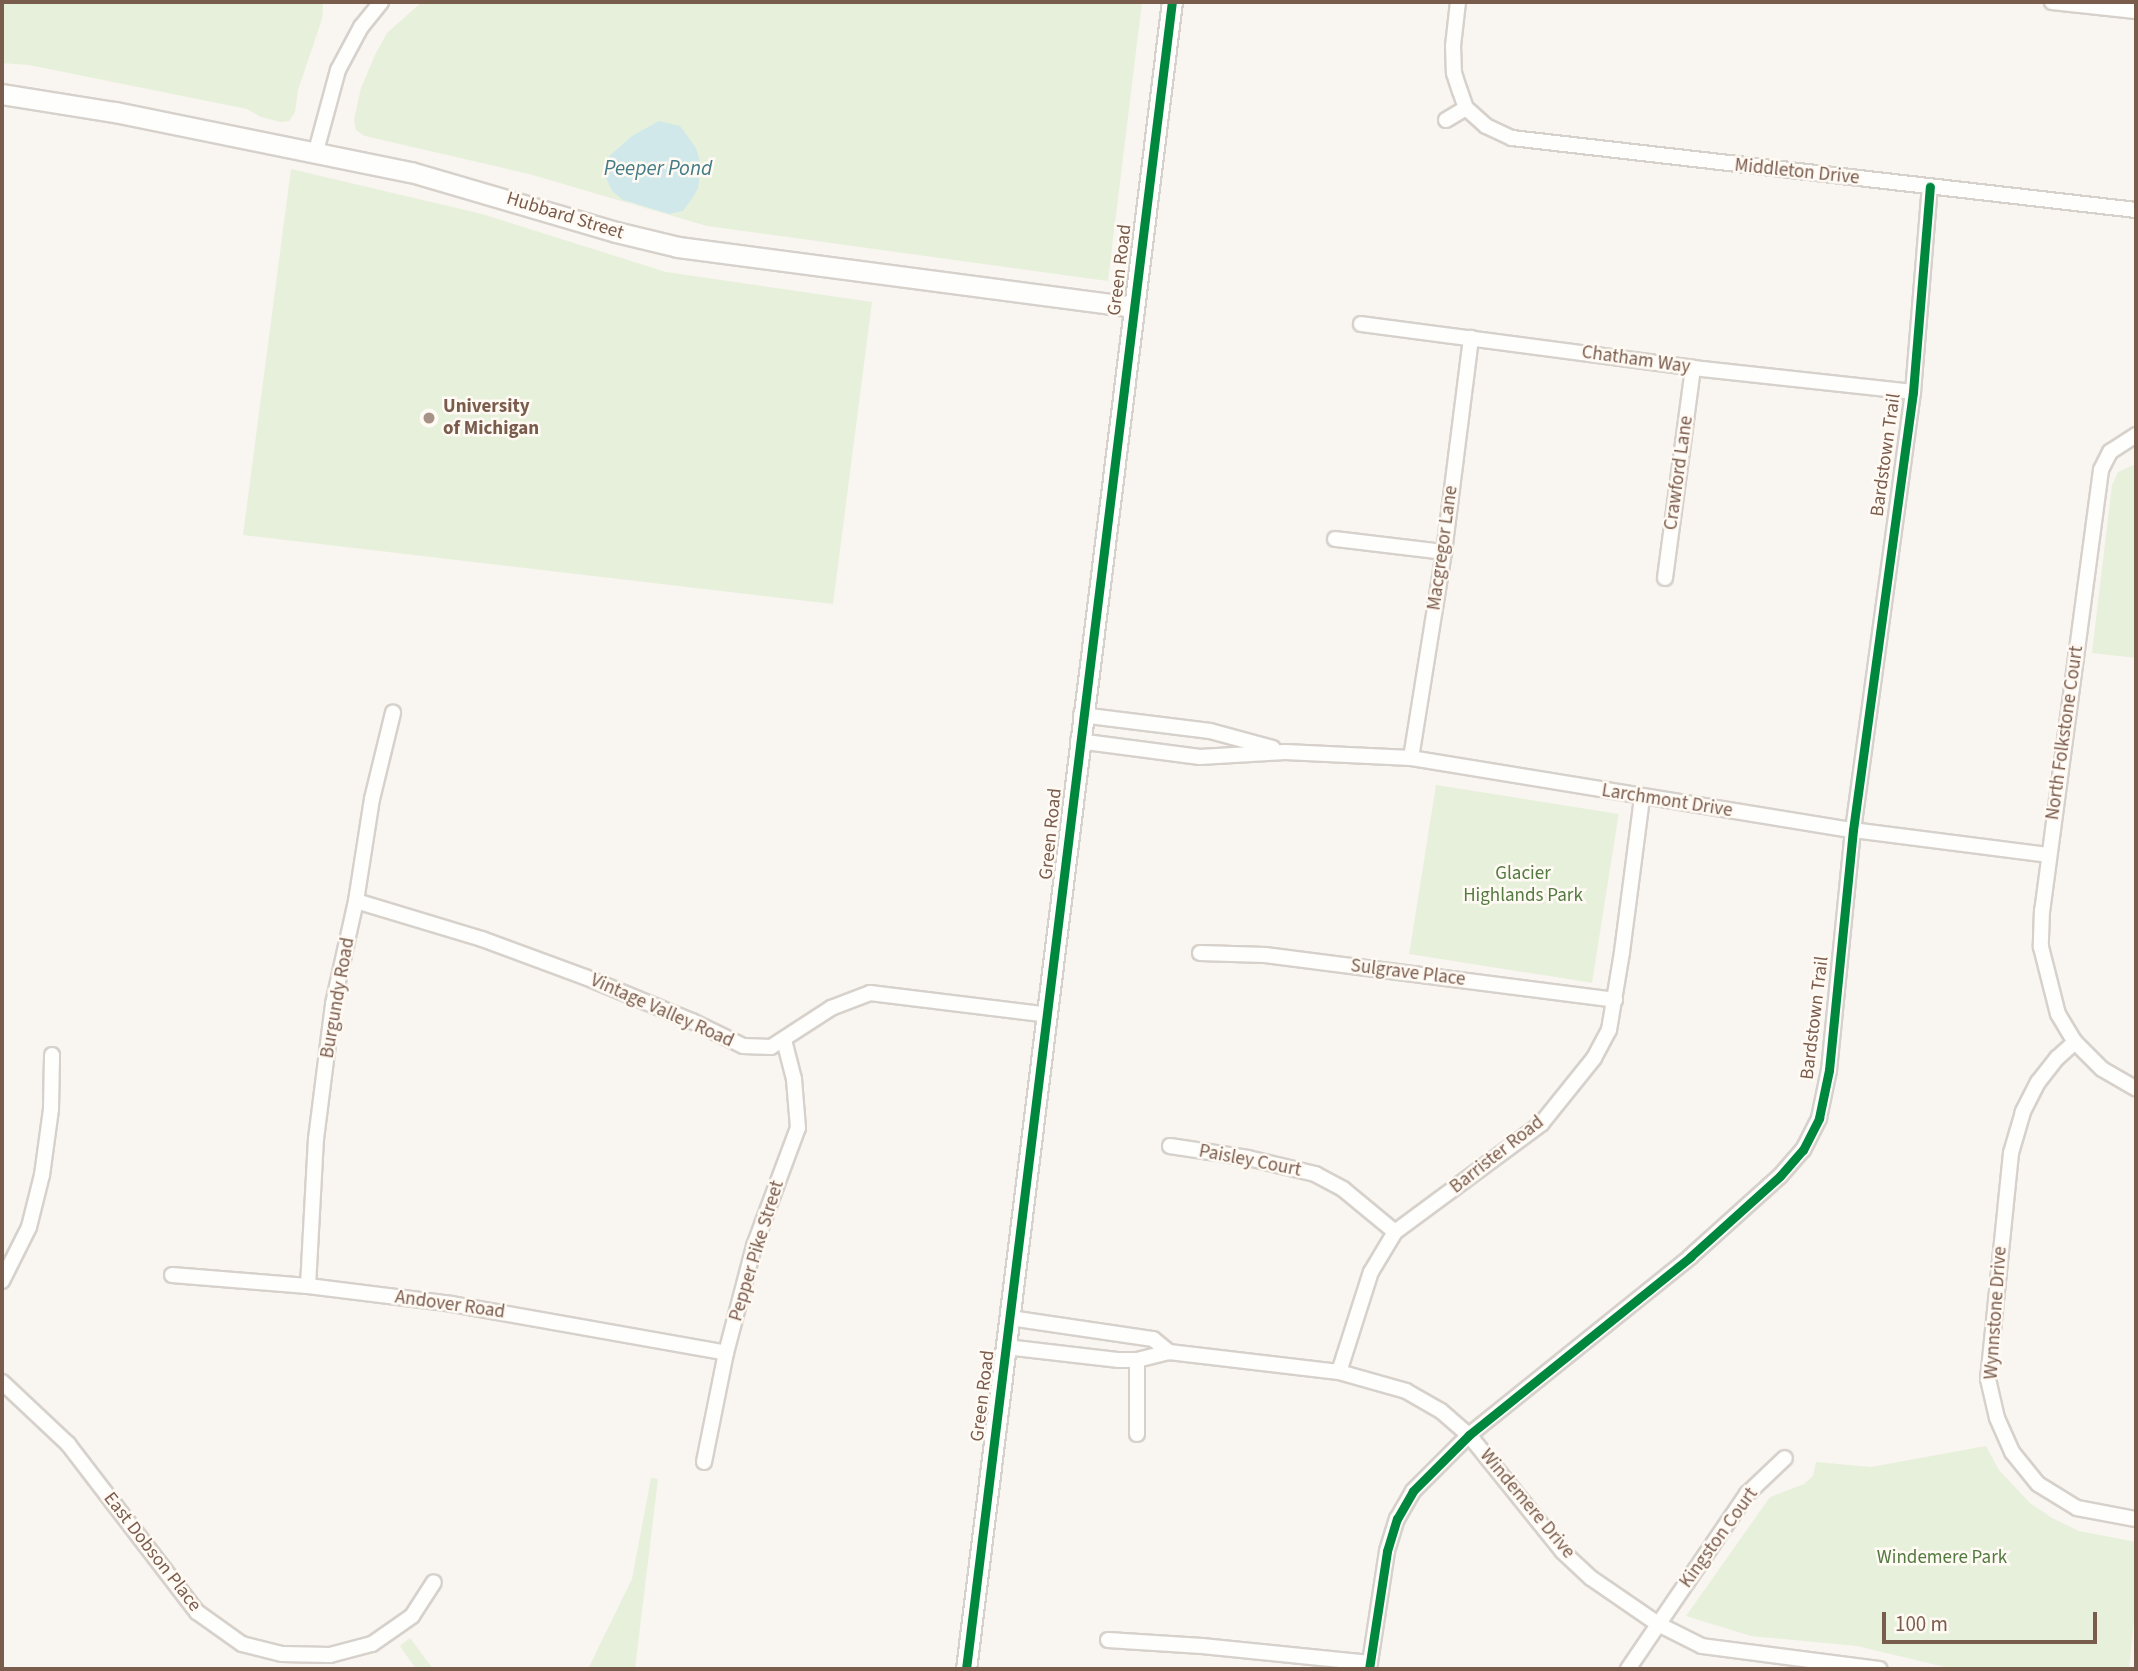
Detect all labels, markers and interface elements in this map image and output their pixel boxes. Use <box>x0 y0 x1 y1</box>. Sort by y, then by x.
street label: Middleton Drive <box>1733 154 1861 190</box>
water label: Peeper Pond <box>604 155 712 181</box>
street label: Hubbard Street <box>504 187 626 245</box>
street label: Green Road <box>1103 223 1137 317</box>
street label: Chatham Way <box>1580 341 1692 379</box>
street label: Bardstown Trail <box>1866 392 1906 518</box>
place label: University of Michigan <box>443 396 539 440</box>
marker: University of Michigan <box>421 410 437 426</box>
street label: Crawford Lane <box>1660 414 1698 532</box>
street label: Macgregor Lane <box>1423 484 1463 612</box>
street label: North Folkstone Court <box>2041 644 2089 822</box>
street label: Larchmont Drive <box>1600 779 1734 823</box>
street label: Green Road <box>1035 787 1067 881</box>
park label: Glacier Highlands Park <box>1463 863 1583 907</box>
street label: Burgundy Road <box>316 936 360 1060</box>
street label: Sulgrave Place <box>1349 955 1467 991</box>
street label: Bardstown Trail <box>1796 955 1834 1081</box>
street label: Vintage Valley Road <box>587 969 737 1053</box>
street label: Barrister Road <box>1445 1111 1549 1199</box>
street label: Paisley Court <box>1197 1140 1303 1182</box>
street label: Pepper Pike Street <box>725 1178 789 1324</box>
street label: Wynnstone Drive <box>1980 1246 2012 1380</box>
street label: Andover Road <box>394 1286 506 1324</box>
street label: Green Road <box>966 1349 1000 1443</box>
street label: Windemere Drive <box>1475 1445 1579 1563</box>
street label: Kingston Court <box>1675 1483 1763 1593</box>
street label: East Dobson Place <box>98 1488 206 1616</box>
park label: Windemere Park <box>1877 1547 2007 1569</box>
scale bar <box>1886 1598 2101 1642</box>
text: 100 m <box>1895 1609 1948 1639</box>

